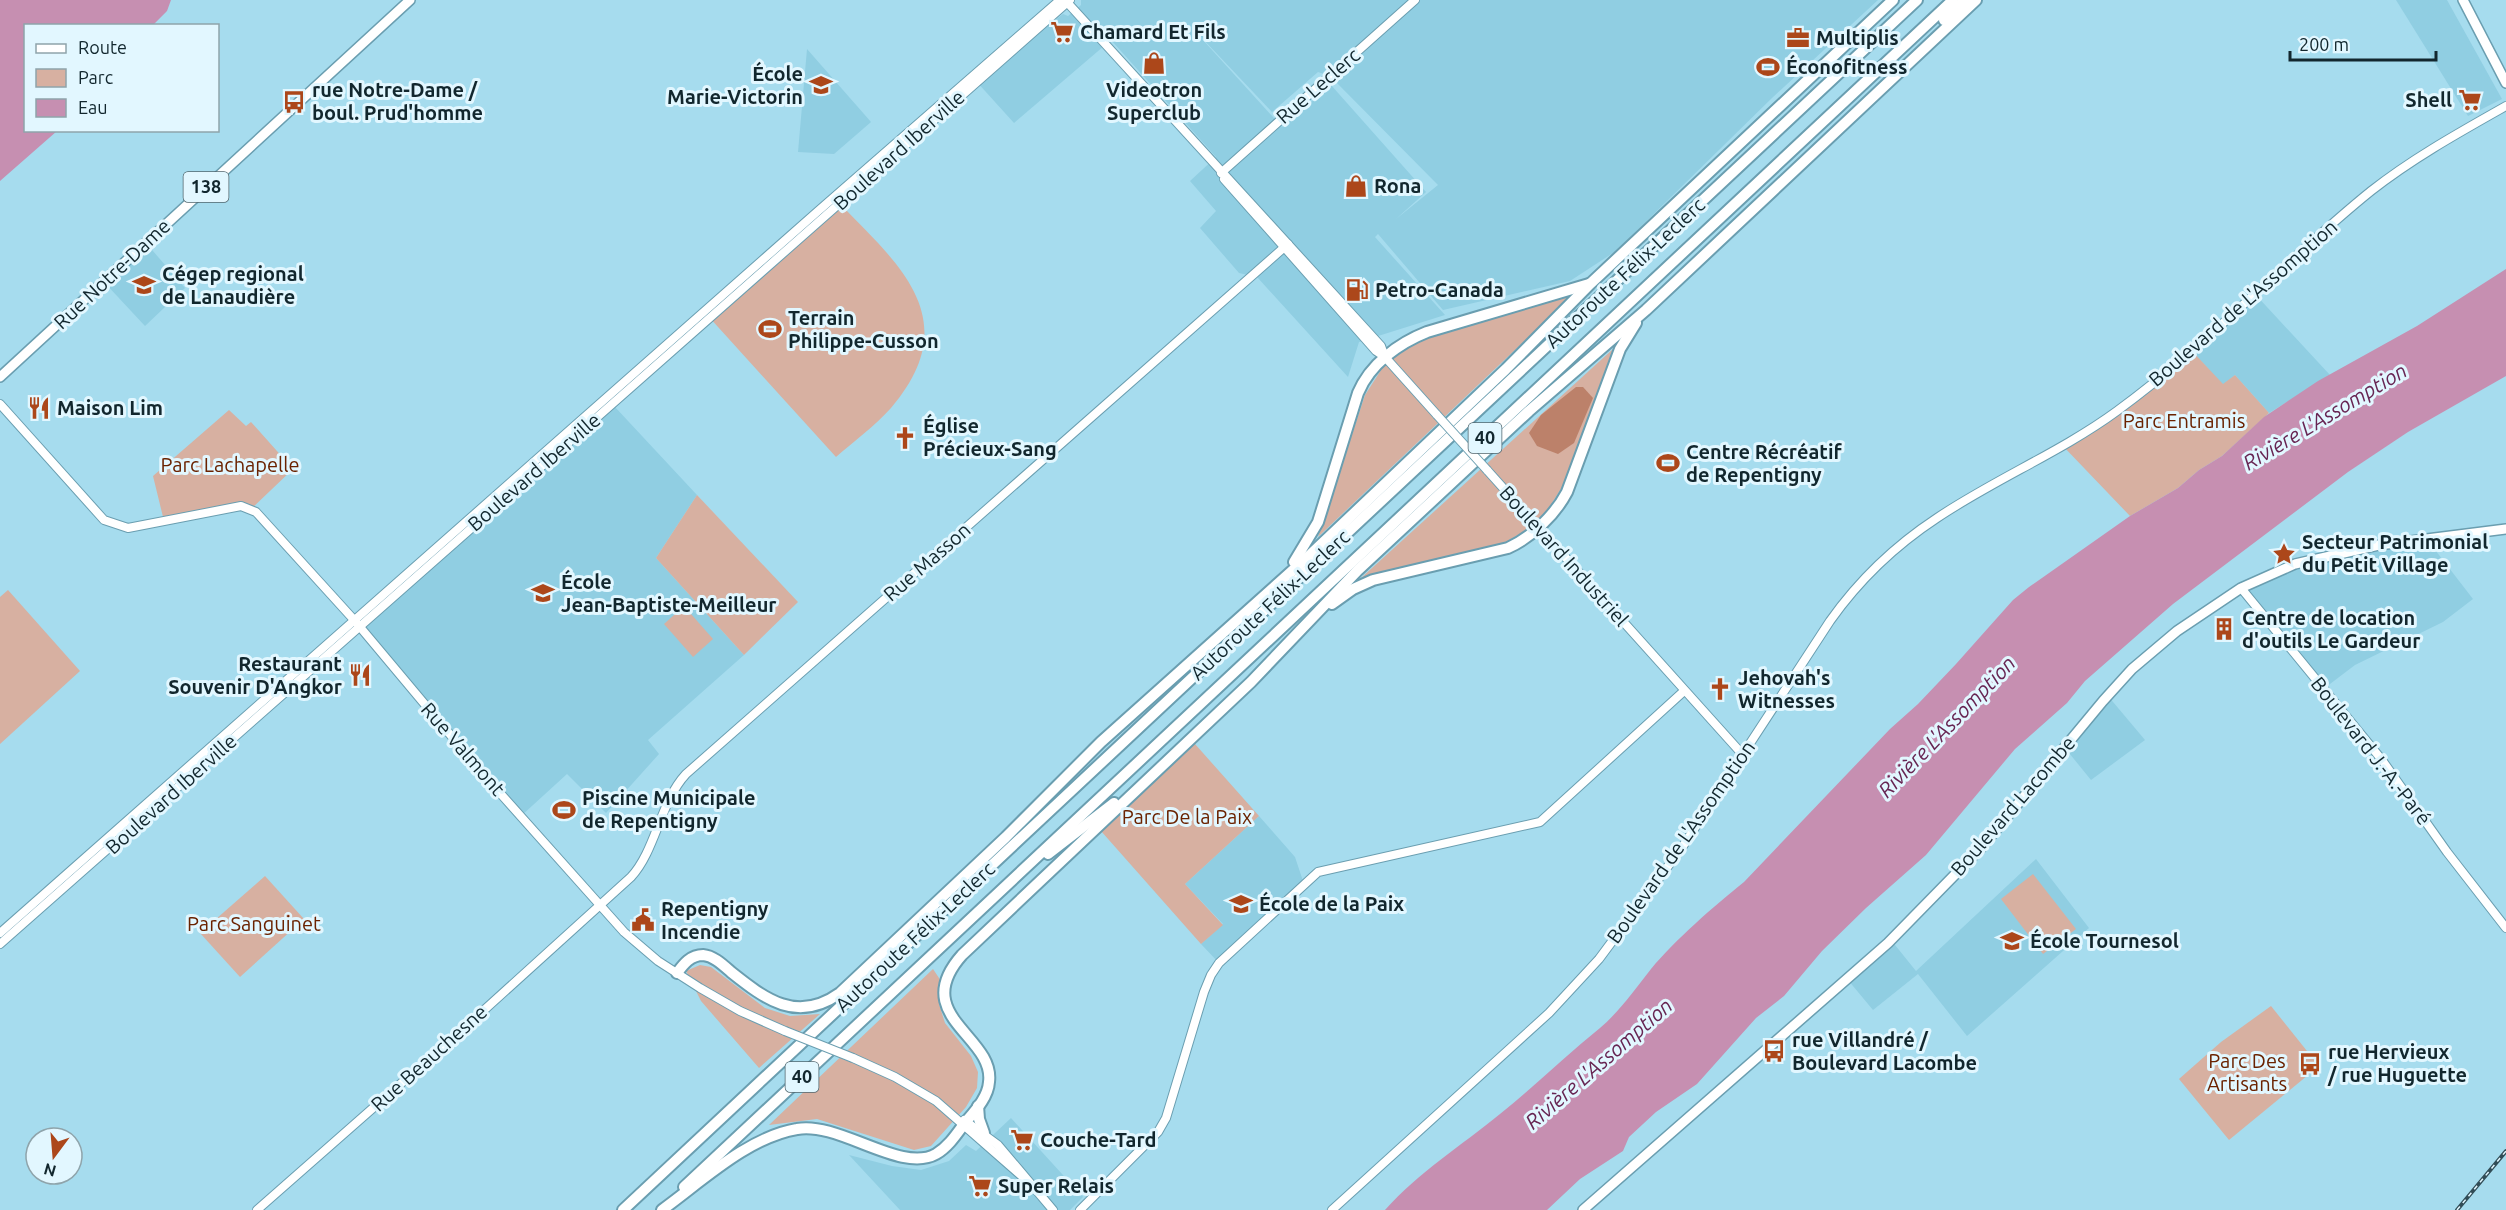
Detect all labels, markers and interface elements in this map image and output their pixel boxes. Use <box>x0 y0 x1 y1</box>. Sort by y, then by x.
supermarket icon: Chamard Et Fils <box>1049 19 1075 45</box>
place label: Chamard Et Fils <box>1080 20 1226 43</box>
legend <box>24 24 219 132</box>
scale bar <box>2290 24 2436 62</box>
office icon: Multiplis <box>1785 25 1811 51</box>
place label: Multiplis <box>1816 26 1899 49</box>
text: 200 m <box>2299 34 2349 54</box>
text: Route <box>78 37 127 57</box>
street label: Rue Leclerc <box>1271 43 1364 128</box>
shop icon: Videotron Superclub <box>1141 50 1167 76</box>
sports icon: Éconofitness <box>1755 54 1781 80</box>
place label: Éconofitness <box>1786 54 1907 78</box>
place label: École Marie-Victorin <box>667 61 803 108</box>
text: Parc <box>78 67 113 87</box>
school or university icon: École Marie-Victorin <box>808 72 834 98</box>
place label: rue Notre-Dame / boul. Prud'homme <box>312 78 483 124</box>
place label: Videotron Superclub <box>1106 78 1202 124</box>
street label: Boulevard Iberville <box>829 85 969 214</box>
supermarket icon: Shell <box>2457 87 2483 113</box>
place label: Shell <box>2405 88 2452 111</box>
bus stop icon: rue Notre-Dame / boul. Prud'homme <box>281 89 307 115</box>
text: Eau <box>78 97 108 117</box>
road number: 138 <box>184 172 228 202</box>
shop icon: Rona <box>1343 173 1369 199</box>
place label: Rona <box>1374 174 1421 197</box>
street label: Autoroute Félix-Leclerc <box>1540 193 1709 352</box>
street label: Rue Notre-Dame <box>49 214 175 333</box>
street label: Boulevard de L'Assomption <box>2144 215 2341 391</box>
place label: Cégep regional de Lanaudière <box>162 262 304 308</box>
school or university icon: Cégep regional de Lanaudière <box>131 272 157 298</box>
fuel station icon: Petro-Canada <box>1344 277 1370 303</box>
place label: Petro-Canada <box>1375 278 1504 301</box>
place label: Terrain Philippe-Cusson <box>788 306 939 352</box>
sports icon: Terrain Philippe-Cusson <box>757 316 783 342</box>
water label: Rivière L'Assomption <box>2238 358 2411 475</box>
restaurant icon: Maison Lim <box>26 395 52 421</box>
place label: Maison Lim <box>57 396 163 419</box>
street label: Boulevard Iberville <box>463 408 605 535</box>
park label: Parc Entramis <box>2123 409 2245 432</box>
place label: Église Précieux-Sang <box>923 413 1057 460</box>
road number: 40 <box>1468 423 1502 453</box>
church icon: Église Précieux-Sang <box>892 425 918 451</box>
place label: Centre Récréatif de Repentigny <box>1686 440 1842 486</box>
sports icon: Centre Récréatif de Repentigny <box>1655 450 1681 476</box>
park label: Parc Lachapelle <box>160 453 300 476</box>
street label: Boulevard Industriel <box>1495 481 1633 631</box>
street label: Rue Masson <box>879 518 975 606</box>
street label: Autoroute Félix-Leclerc <box>1185 525 1354 684</box>
place label: Secteur Patrimonial du Petit Village <box>2302 530 2488 576</box>
place icon: Secteur Patrimonial du Petit Village <box>2271 541 2297 567</box>
place label: École Jean-Baptiste-Meilleur <box>561 569 777 616</box>
school or university icon: École Jean-Baptiste-Meilleur <box>530 580 556 606</box>
place label: Centre de location d'outils Le Gardeur <box>2242 606 2421 652</box>
building icon: Centre de location d'outils Le Gardeur <box>2211 616 2237 642</box>
water label: Rivière L'Assomption <box>1873 651 2020 802</box>
place label: Restaurant Souvenir D'Angkor <box>168 652 343 698</box>
restaurant icon: Restaurant Souvenir D'Angkor <box>347 662 373 688</box>
place label: Jehovah's Witnesses <box>1738 666 1835 712</box>
street label: Boulevard J.-A.-Paré <box>2306 672 2436 829</box>
church icon: Jehovah's Witnesses <box>1707 676 1733 702</box>
street label: Rue Valmont <box>417 697 510 800</box>
street label: Boulevard Iberville <box>101 729 241 858</box>
street label: Boulevard Lacombe <box>1946 731 2079 880</box>
street label: Boulevard de L'Assomption <box>1602 736 1759 947</box>
place label: Piscine Municipale de Repentigny <box>582 786 756 832</box>
sports icon: Piscine Municipale de Repentigny <box>551 797 577 823</box>
park label: Parc De la Paix <box>1122 805 1252 828</box>
street label: Autoroute Félix-Leclerc <box>830 857 999 1016</box>
school or university icon: École de la Paix <box>1228 891 1254 917</box>
place label: École de la Paix <box>1259 891 1404 915</box>
place label: Repentigny Incendie <box>661 897 769 943</box>
public building icon: Repentigny Incendie <box>630 907 656 933</box>
park label: Parc Sanguinet <box>187 912 321 935</box>
school or university icon: École Tournesol <box>1999 928 2025 954</box>
place label: École Tournesol <box>2030 928 2179 952</box>
water label: Rivière L'Assomption <box>1520 993 1677 1134</box>
street label: Rue Beauchesne <box>366 1000 491 1116</box>
place label: rue Villandré / Boulevard Lacombe <box>1792 1028 1977 1074</box>
bus stop icon: rue Villandré / Boulevard Lacombe <box>1761 1038 1787 1064</box>
place label: rue Hervieux / rue Huguette <box>2327 1040 2467 1086</box>
park label: Parc Des Artisants <box>2207 1049 2287 1095</box>
bus stop icon: rue Hervieux / rue Huguette <box>2297 1051 2323 1077</box>
road number: 40 <box>786 1062 818 1092</box>
north arrow <box>24 1126 84 1186</box>
supermarket icon: Couche-Tard <box>1009 1127 1035 1153</box>
place label: Couche-Tard <box>1040 1128 1156 1151</box>
text: N <box>42 1160 58 1181</box>
supermarket icon: Super Relais <box>967 1173 993 1199</box>
place label: Super Relais <box>998 1174 1114 1197</box>

